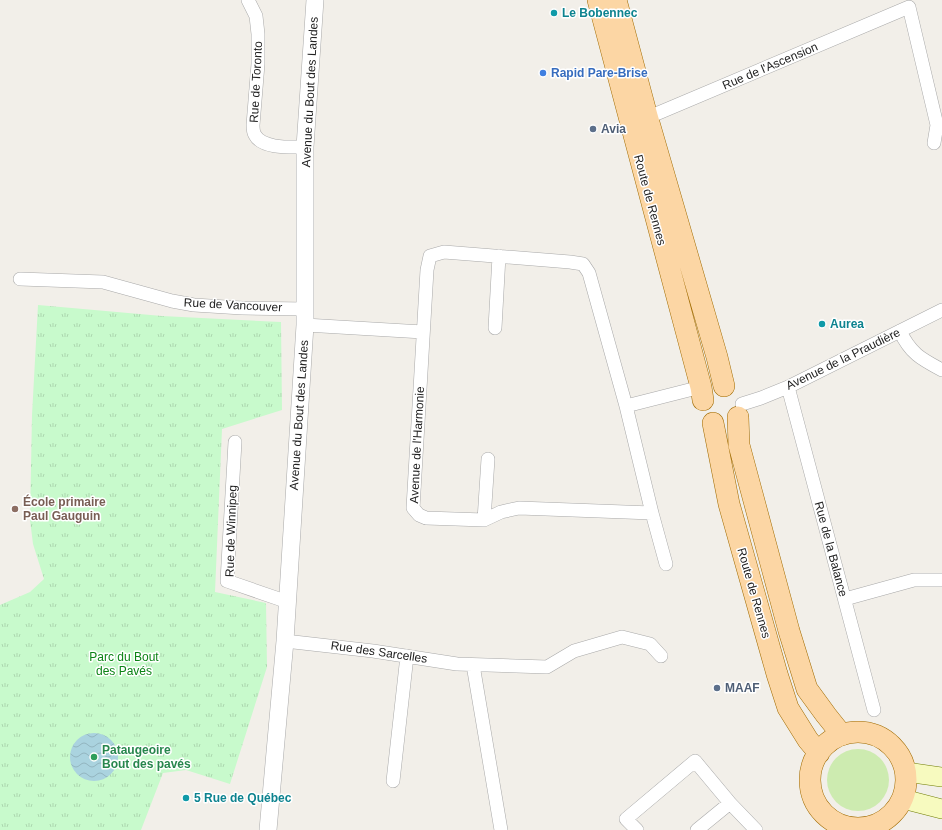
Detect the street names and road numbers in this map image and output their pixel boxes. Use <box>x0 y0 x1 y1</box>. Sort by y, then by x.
street label: Avenue du Bout des Landes <box>299 16 321 168</box>
street label: Rue de Toronto <box>247 40 265 123</box>
street label: Rue de l'Ascension <box>720 40 820 92</box>
street label: Route de Rennes <box>631 153 669 247</box>
street label: Rue de Vancouver <box>183 295 283 315</box>
street label: Avenue de la Praudière <box>784 325 903 393</box>
street label: Avenue du Bout des Landes <box>287 339 311 491</box>
street label: Avenue de l'Harmonie <box>407 386 427 504</box>
street label: Rue de Winnipeg <box>222 485 240 577</box>
street label: Rue de la Balance <box>812 500 851 598</box>
street label: Route de Rennes <box>734 546 774 640</box>
street label: Rue des Sarcelles <box>330 638 428 666</box>

